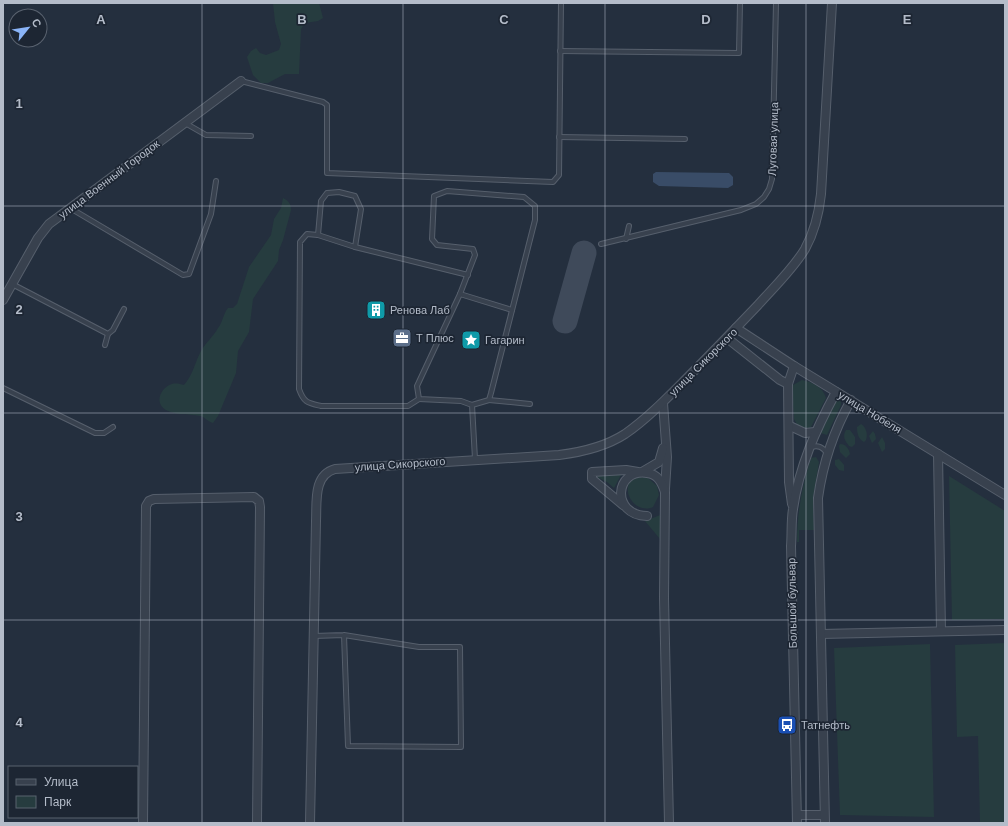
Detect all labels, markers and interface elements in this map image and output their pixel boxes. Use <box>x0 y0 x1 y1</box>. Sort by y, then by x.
north arrow <box>8 8 48 48</box>
text: A <box>96 12 106 27</box>
text: B <box>297 12 307 27</box>
text: C <box>499 12 509 27</box>
text: D <box>701 12 711 27</box>
text: E <box>903 12 912 27</box>
text: С <box>29 17 44 29</box>
text: 1 <box>15 96 23 111</box>
street label: Луговая улица <box>766 101 780 176</box>
street label: улица Военный Городок <box>56 137 162 221</box>
building icon: Ренова Лаб <box>365 299 387 321</box>
text: 2 <box>15 302 23 317</box>
place label: Ренова Лаб <box>390 304 450 316</box>
street label: улица Сикорского <box>667 326 739 398</box>
office icon: Т Плюс <box>391 327 413 349</box>
place icon: Гагарин <box>460 329 482 351</box>
place label: Т Плюс <box>416 332 454 344</box>
place label: Гагарин <box>485 334 525 346</box>
street label: улица Нобеля <box>836 388 904 436</box>
street label: улица Сикорского <box>354 455 446 473</box>
text: 3 <box>15 509 23 524</box>
street label: Большой бульвар <box>785 557 799 649</box>
bus stop icon: Татнефть <box>776 714 798 736</box>
text: 4 <box>15 715 23 730</box>
place label: Татнефть <box>801 719 850 731</box>
legend <box>8 766 138 818</box>
text: Улица <box>44 775 78 789</box>
text: Парк <box>44 795 72 809</box>

